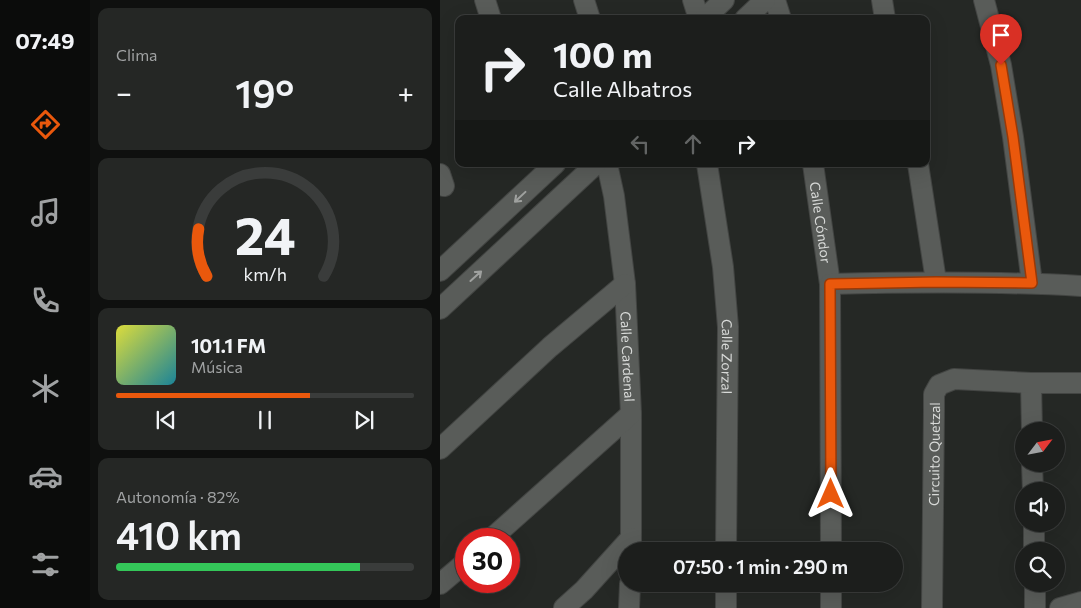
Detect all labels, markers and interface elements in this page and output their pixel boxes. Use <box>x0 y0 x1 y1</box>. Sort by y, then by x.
pin <box>980 14 1022 65</box>
icon: arrive <box>987 21 1015 49</box>
text: 07:49 <box>15 27 75 54</box>
text: 100 m <box>553 32 653 75</box>
icon: right <box>470 35 535 100</box>
text: Clima <box>116 45 157 64</box>
text: 19° <box>235 69 294 116</box>
text: − <box>116 75 132 109</box>
text: + <box>398 75 414 109</box>
text: Calle Albatros <box>553 75 692 102</box>
icon: directions <box>28 107 63 142</box>
icon: left <box>626 130 654 158</box>
icon: ahead <box>679 130 707 158</box>
icon: right <box>732 130 760 158</box>
street label: Calle Cóndor <box>807 181 836 265</box>
one-way arrow <box>514 191 526 203</box>
icon: music <box>28 195 63 230</box>
text: 24 <box>235 202 295 266</box>
text: km/h <box>243 263 287 285</box>
one-way arrow <box>470 270 482 282</box>
icon: phone <box>28 283 63 318</box>
street label: Calle Cardenal <box>618 311 639 402</box>
street label: Calle Zorzal <box>719 318 737 394</box>
text: 101.1 FM <box>191 334 266 357</box>
text: Música <box>191 357 243 376</box>
icon: climate <box>28 371 63 406</box>
street label: Circuito Quetzal <box>925 402 943 506</box>
icon: previous <box>152 406 180 434</box>
icon: pause <box>251 406 279 434</box>
icon: next <box>350 406 378 434</box>
north arrow <box>1015 422 1065 472</box>
map controls <box>1015 422 1065 592</box>
icon: car <box>28 459 63 494</box>
position arrow <box>804 467 856 519</box>
button: sound <box>1015 482 1065 532</box>
text: Autonomía · 82% <box>116 487 240 506</box>
text: 410 km <box>116 511 242 558</box>
speed limit sign: 30 <box>455 528 520 593</box>
button: search <box>1015 542 1065 592</box>
icon: filters <box>28 547 63 582</box>
text: 07:50 · 1 min · 290 m <box>673 555 848 578</box>

